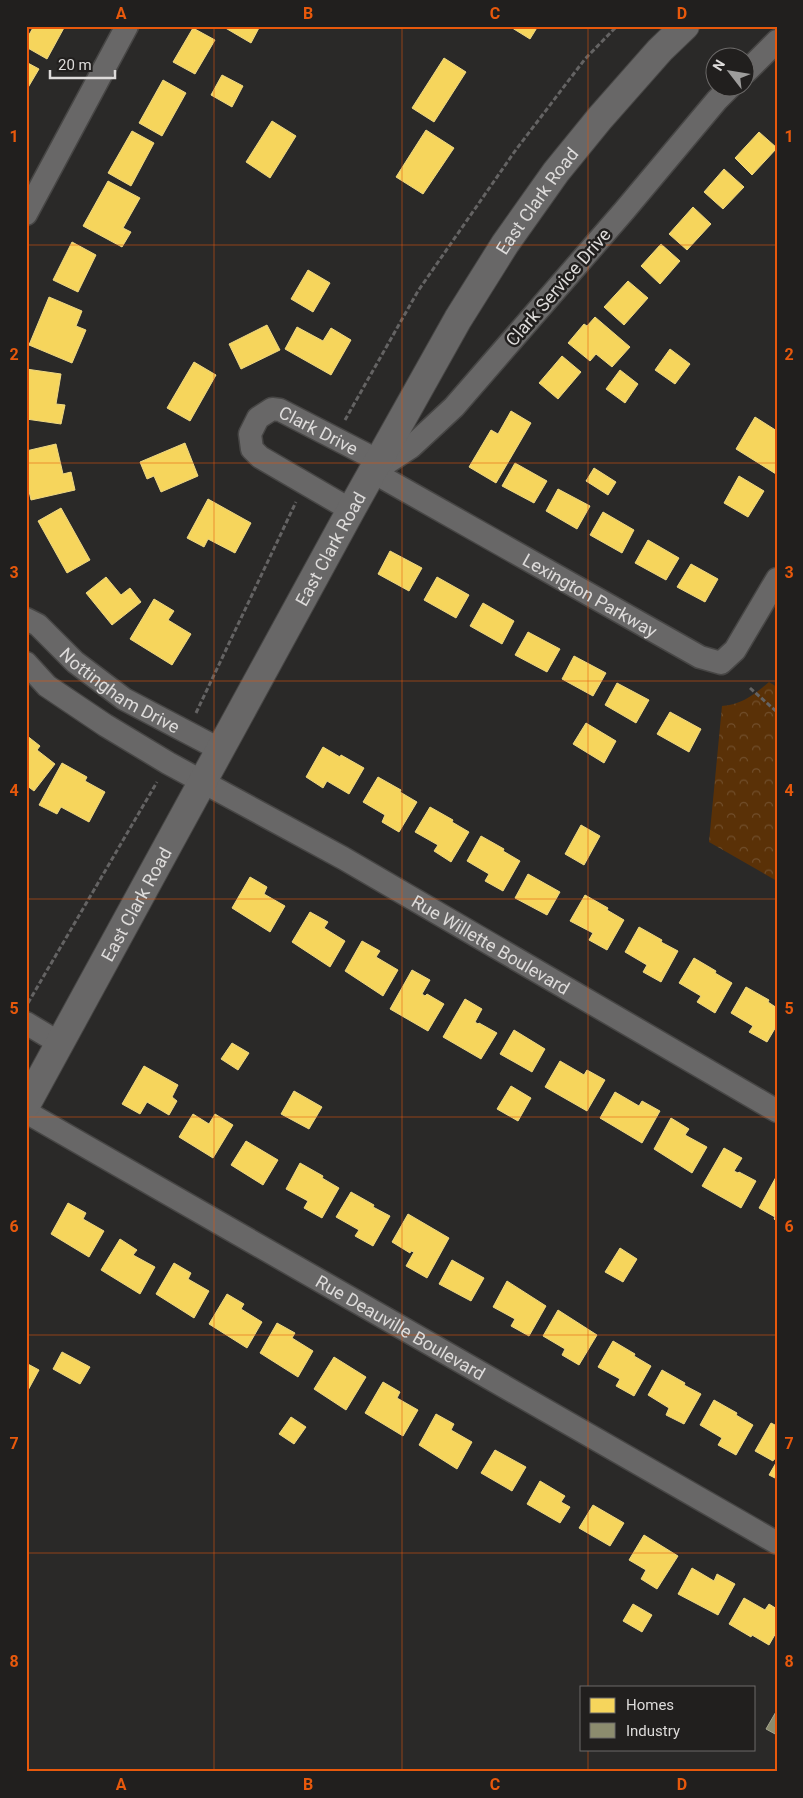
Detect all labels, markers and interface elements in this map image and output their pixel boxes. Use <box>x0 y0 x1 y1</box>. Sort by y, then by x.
text: A <box>116 4 127 23</box>
text: B <box>303 4 313 23</box>
text: C <box>490 4 500 23</box>
text: D <box>677 4 687 23</box>
scale bar <box>50 48 115 80</box>
north arrow <box>706 48 756 98</box>
text: 20 m <box>58 56 92 74</box>
text: N <box>709 57 728 74</box>
text: 1 <box>9 127 19 146</box>
text: 1 <box>784 127 794 146</box>
street label: East Clark Road <box>491 143 582 258</box>
street label: Clark Service Drive <box>501 224 615 350</box>
text: 2 <box>9 345 19 364</box>
text: 2 <box>784 345 794 364</box>
street label: Clark Drive <box>276 401 362 459</box>
street label: East Clark Road <box>290 488 370 609</box>
street label: Lexington Parkway <box>519 549 662 641</box>
text: 3 <box>9 563 19 582</box>
text: 3 <box>784 563 794 582</box>
street label: Nottingham Drive <box>56 643 184 737</box>
text: 4 <box>9 781 19 800</box>
text: 4 <box>784 781 794 800</box>
street label: East Clark Road <box>96 843 175 965</box>
street label: Rue Willette Boulevard <box>408 890 574 998</box>
text: 5 <box>9 999 19 1018</box>
text: 5 <box>784 999 794 1018</box>
text: 6 <box>9 1217 19 1236</box>
text: 6 <box>784 1217 794 1236</box>
street label: Rue Deauville Boulevard <box>312 1270 489 1384</box>
text: 7 <box>9 1434 19 1453</box>
text: 7 <box>784 1434 794 1453</box>
text: 8 <box>9 1652 19 1671</box>
text: 8 <box>784 1652 794 1671</box>
legend <box>580 1686 756 1750</box>
text: Homes <box>626 1696 674 1714</box>
text: Industry <box>626 1722 680 1740</box>
text: A <box>116 1775 127 1794</box>
text: B <box>303 1775 313 1794</box>
text: C <box>490 1775 500 1794</box>
text: D <box>677 1775 687 1794</box>

